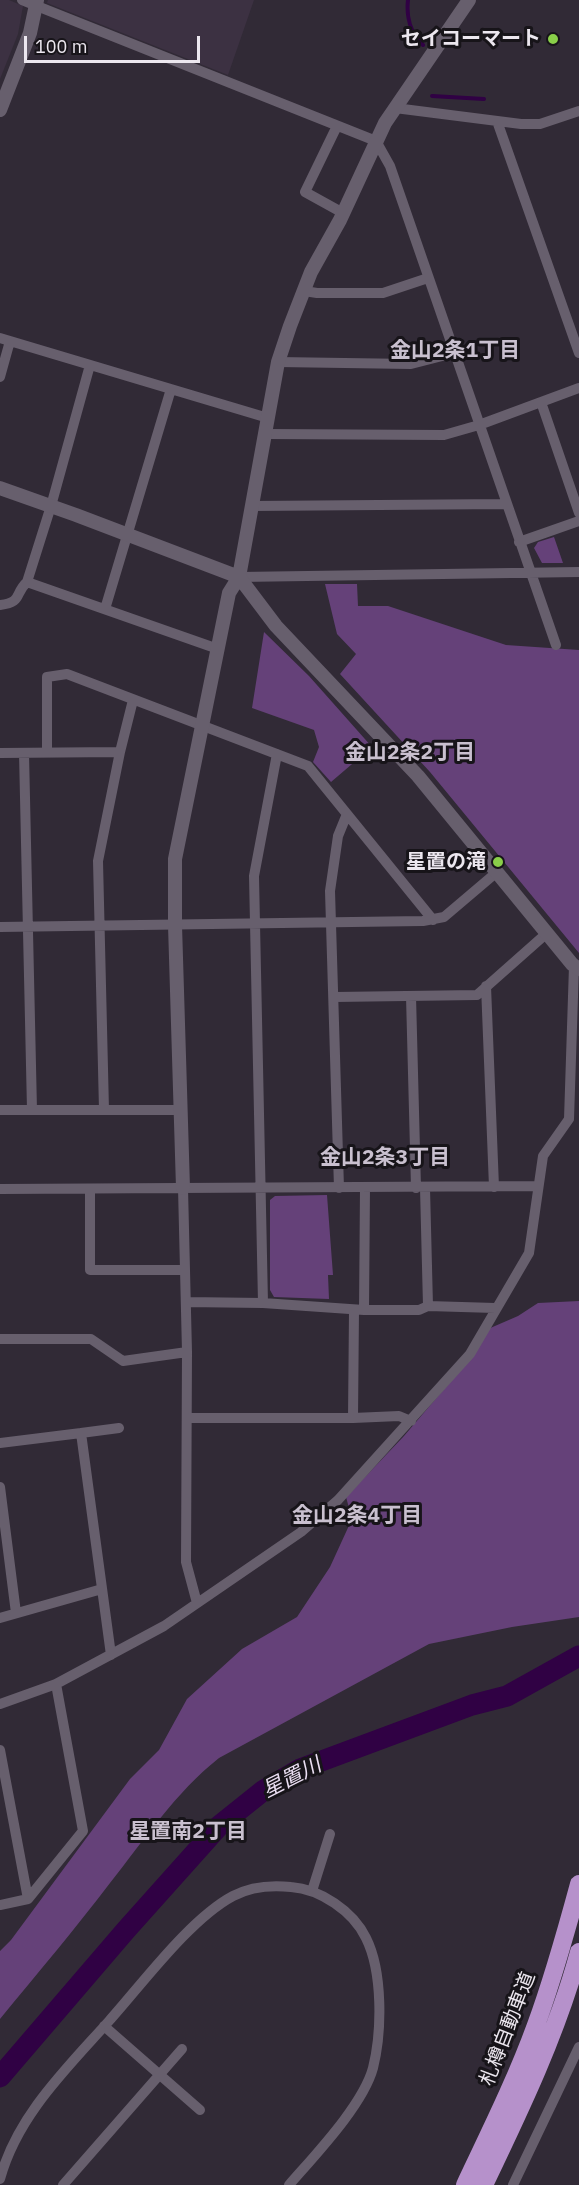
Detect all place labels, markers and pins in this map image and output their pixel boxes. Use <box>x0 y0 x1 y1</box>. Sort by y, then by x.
place label: セイコーマート <box>401 27 541 51</box>
marker: セイコーマート <box>546 32 560 46</box>
place label: 星置の滝 <box>406 850 486 874</box>
marker: 星置の滝 <box>491 855 505 869</box>

